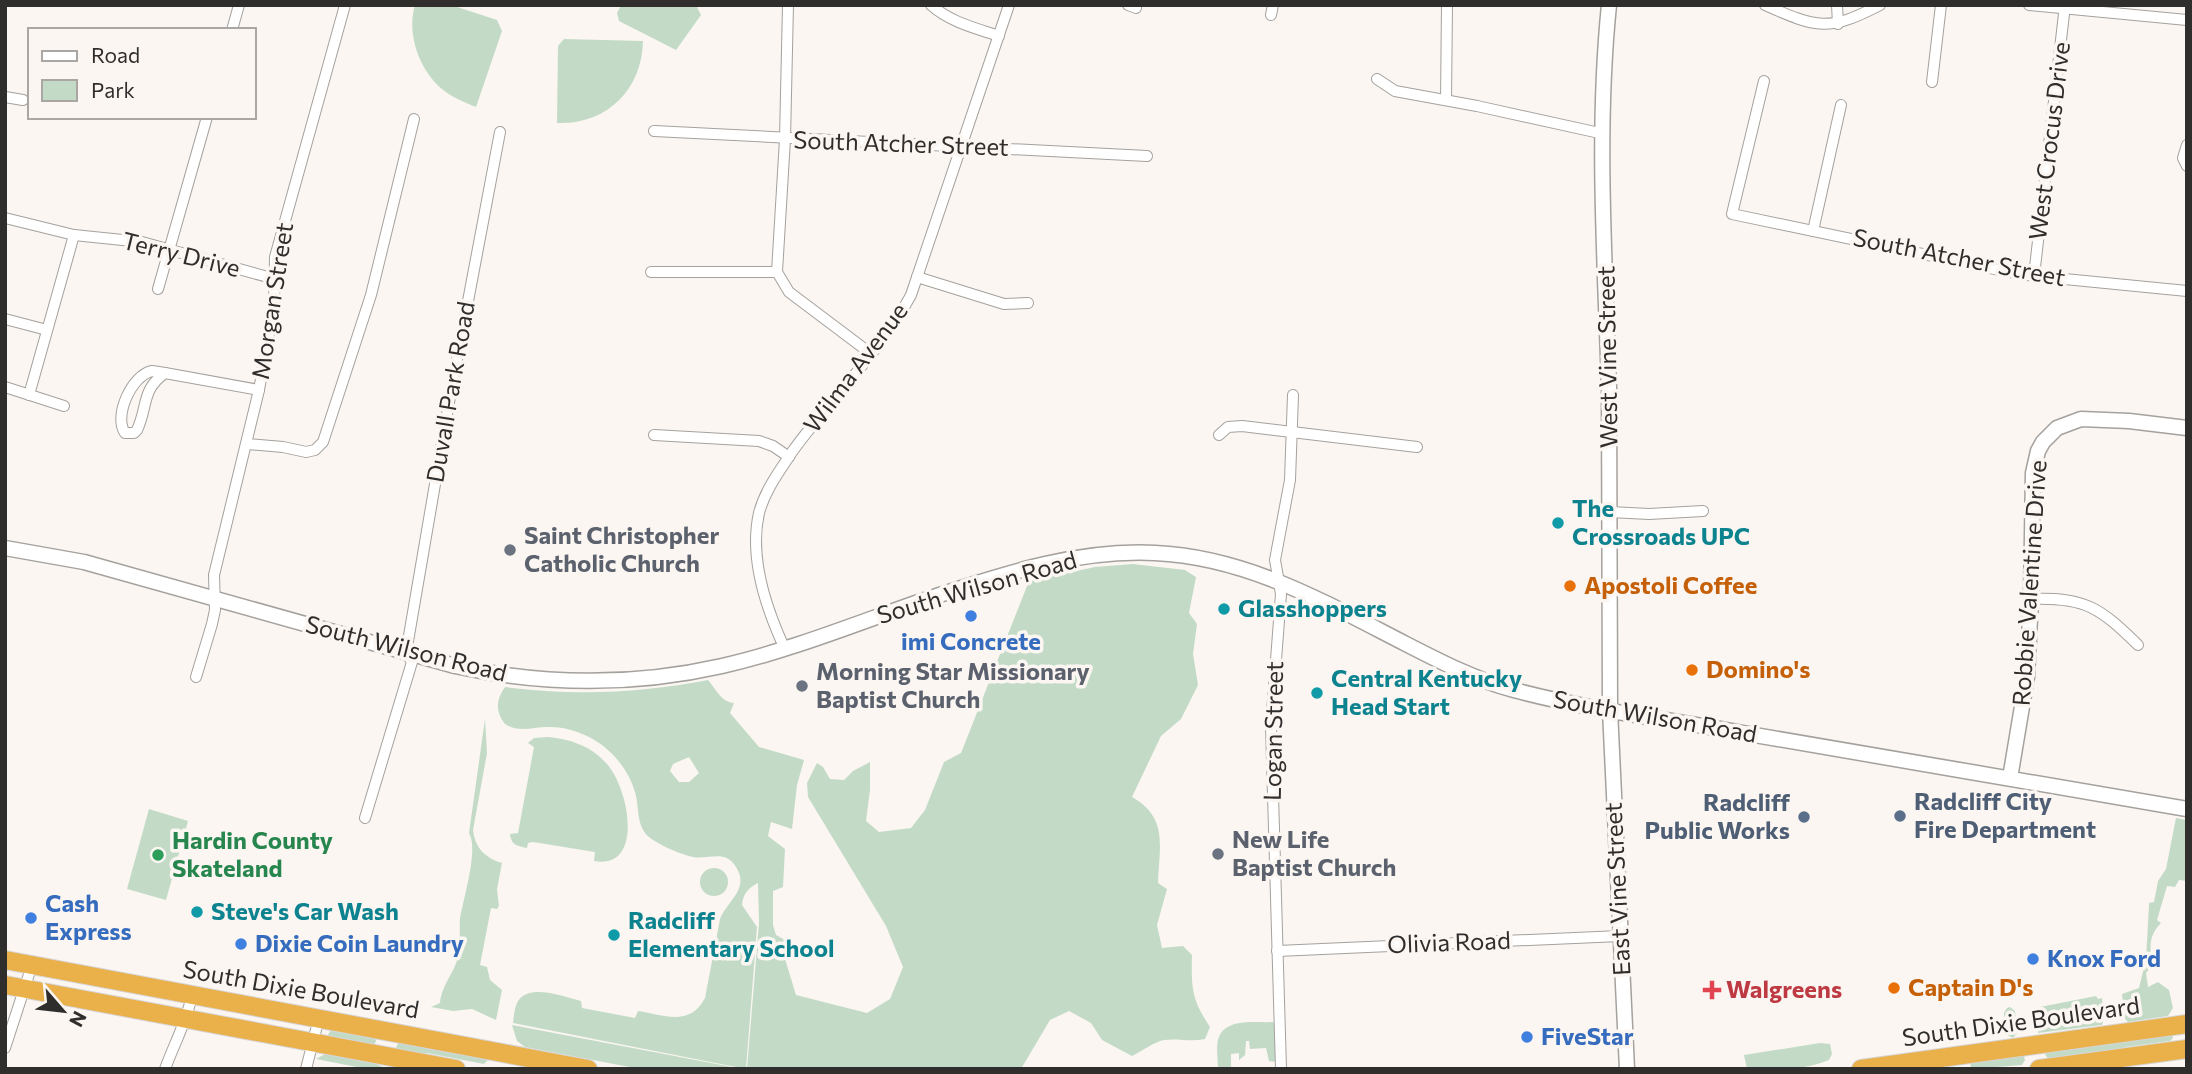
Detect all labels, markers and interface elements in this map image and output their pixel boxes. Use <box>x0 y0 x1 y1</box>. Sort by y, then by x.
legend <box>28 28 256 119</box>
street label: West Crocus Drive <box>2022 40 2075 242</box>
text: Road <box>91 42 140 67</box>
text: Park <box>91 77 135 102</box>
street label: South Atcher Street <box>793 124 1009 161</box>
street label: Morgan Street <box>245 220 298 381</box>
street label: South Atcher Street <box>1851 222 2068 291</box>
street label: Terry Drive <box>119 225 243 282</box>
street label: West Vine Street <box>1590 266 1623 448</box>
street label: Wilma Avenue <box>797 297 913 438</box>
street label: Duvall Park Road <box>419 299 480 485</box>
street label: Robbie Valentine Drive <box>2005 459 2052 707</box>
place label: The Crossroads UPC <box>1572 493 1750 550</box>
marker: The Crossroads UPC <box>1550 515 1566 531</box>
place label: Saint Christopher Catholic Church <box>524 520 719 577</box>
marker: Saint Christopher Catholic Church <box>502 542 518 558</box>
street label: South Wilson Road <box>873 544 1080 629</box>
place label: Apostoli Coffee <box>1584 570 1757 599</box>
marker: Apostoli Coffee <box>1562 578 1578 594</box>
place label: Glasshoppers <box>1238 593 1387 622</box>
marker: Glasshoppers <box>1216 601 1232 617</box>
marker: imi Concrete <box>963 608 979 624</box>
street label: South Wilson Road <box>303 609 510 687</box>
place label: imi Concrete <box>901 626 1041 655</box>
place label: Domino's <box>1706 654 1810 683</box>
place label: Morning Star Missionary Baptist Church <box>816 656 1090 713</box>
street label: Logan Street <box>1257 661 1288 801</box>
marker: Domino's <box>1684 662 1700 678</box>
place label: Central Kentucky Head Start <box>1331 663 1522 720</box>
marker: Morning Star Missionary Baptist Church <box>794 678 810 694</box>
street label: South Wilson Road <box>1551 683 1759 748</box>
marker: Central Kentucky Head Start <box>1309 685 1325 701</box>
place label: Radcliff City Fire Department <box>1914 786 2096 843</box>
place label: Radcliff Public Works <box>1644 787 1791 844</box>
street label: East Vine Street <box>1597 801 1636 977</box>
marker: Radcliff City Fire Department <box>1892 808 1908 824</box>
marker: Radcliff Public Works <box>1796 809 1812 825</box>
place label: New Life Baptist Church <box>1232 824 1396 881</box>
place label: Hardin County Skateland <box>172 825 333 882</box>
marker: New Life Baptist Church <box>1210 846 1226 862</box>
marker: Hardin County Skateland <box>150 847 166 863</box>
place label: Cash Express <box>45 888 132 945</box>
place label: Steve's Car Wash <box>211 896 399 925</box>
marker: Steve's Car Wash <box>189 904 205 920</box>
place label: Radcliff Elementary School <box>628 905 835 962</box>
marker: Cash Express <box>23 910 39 926</box>
street label: Olivia Road <box>1387 925 1511 958</box>
marker: Radcliff Elementary School <box>606 927 622 943</box>
place label: Dixie Coin Laundry <box>255 928 464 957</box>
marker: Dixie Coin Laundry <box>233 936 249 952</box>
place label: Knox Ford <box>2047 943 2161 972</box>
marker: Knox Ford <box>2025 951 2041 967</box>
street label: South Dixie Boulevard <box>181 953 422 1024</box>
place label: Captain D's <box>1908 972 2033 1001</box>
place label: Walgreens <box>1726 974 1842 1003</box>
north arrow <box>28 976 98 1046</box>
marker: Captain D's <box>1886 980 1902 996</box>
marker: Walgreens <box>1704 982 1720 998</box>
street label: South Dixie Boulevard <box>1900 989 2141 1052</box>
text: N <box>65 1008 92 1031</box>
place label: FiveStar <box>1541 1021 1634 1050</box>
marker: FiveStar <box>1519 1029 1535 1045</box>

